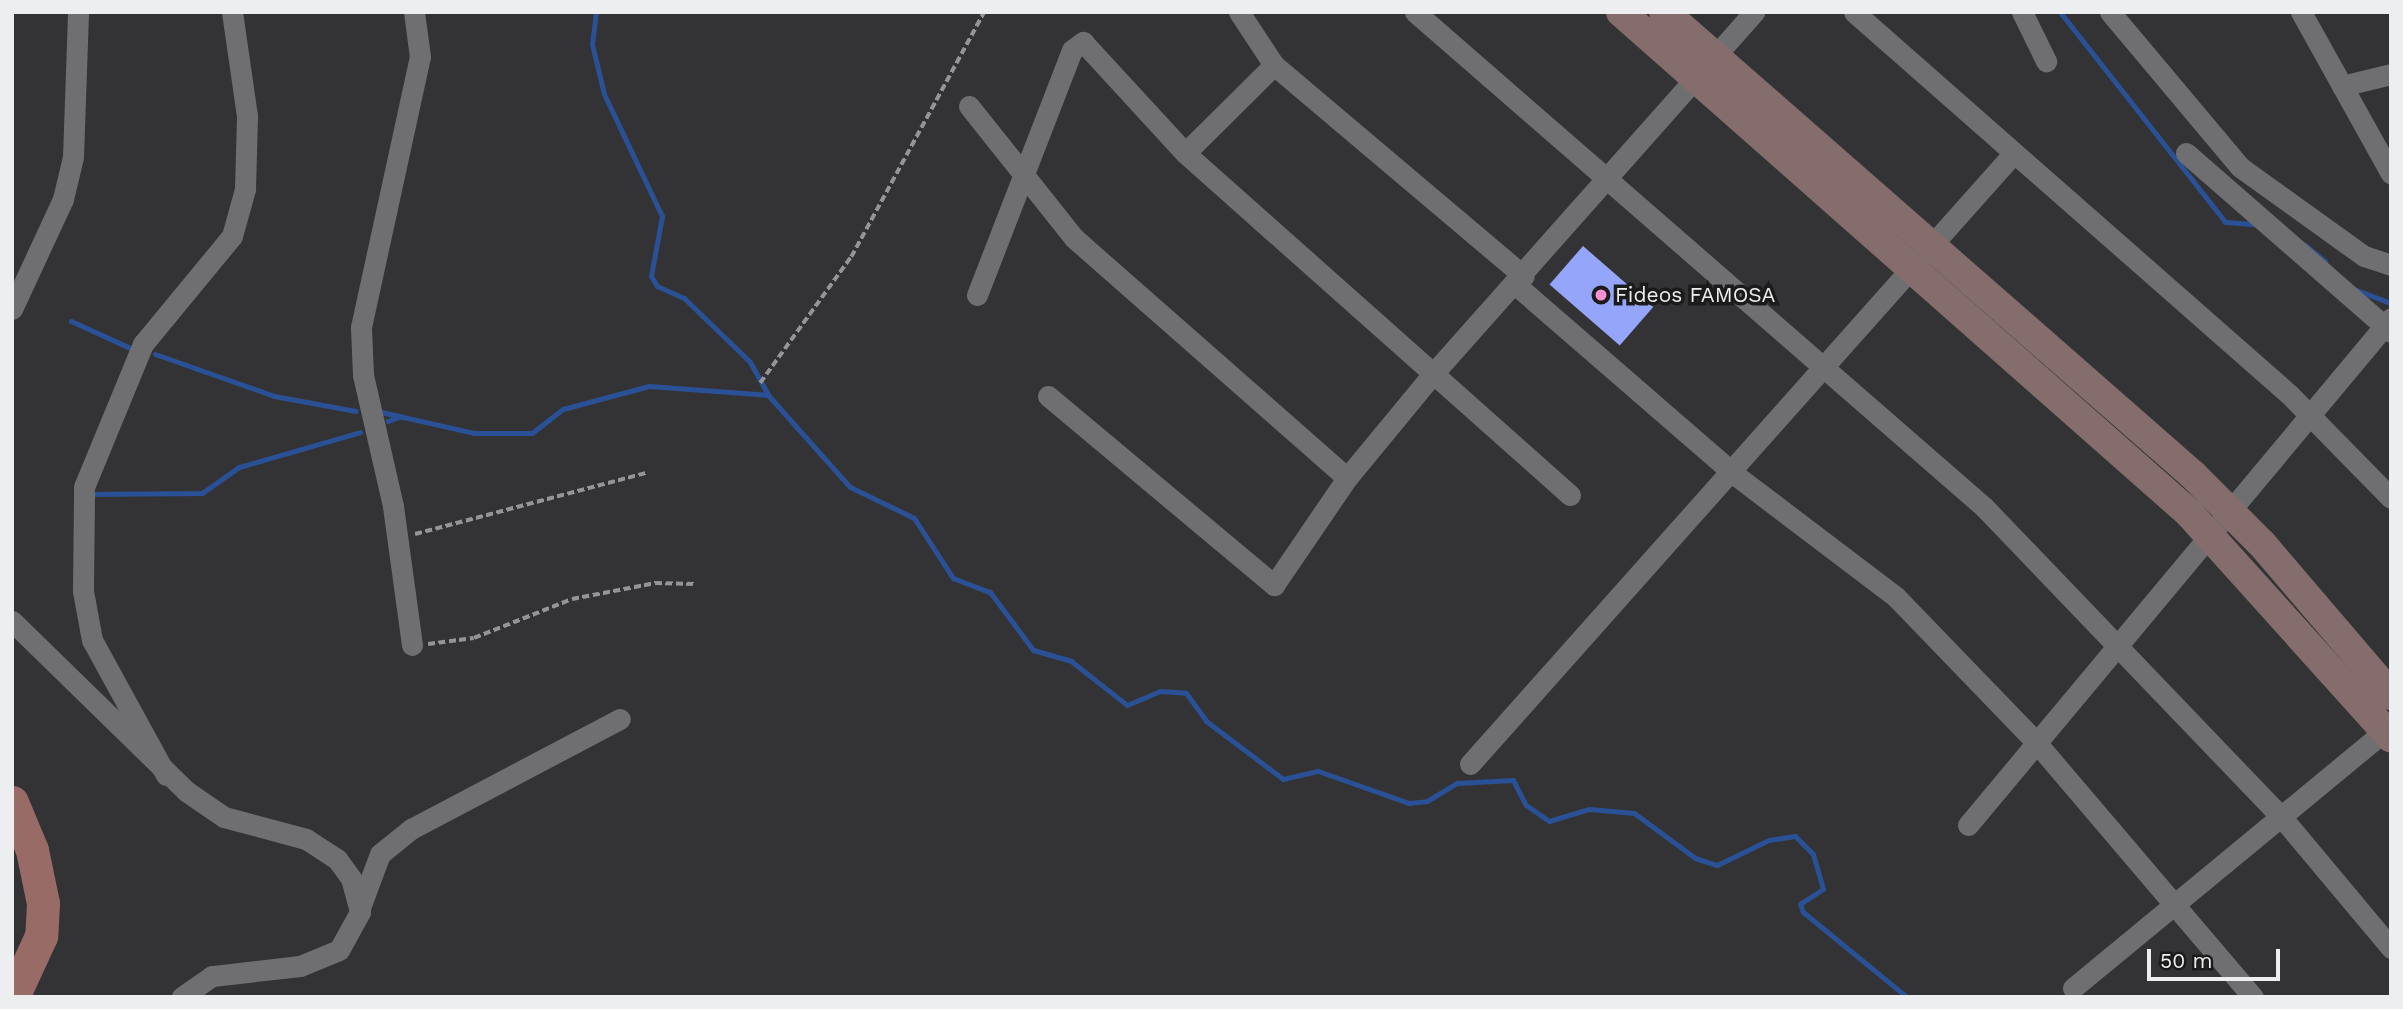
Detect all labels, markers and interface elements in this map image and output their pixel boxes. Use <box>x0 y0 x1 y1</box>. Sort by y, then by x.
place label: Fideos FAMOSA <box>1615 282 1775 308</box>
marker: Fideos FAMOSA <box>1593 287 1609 303</box>
scale bar <box>2151 936 2284 980</box>
text: 50 m <box>2160 948 2212 973</box>

